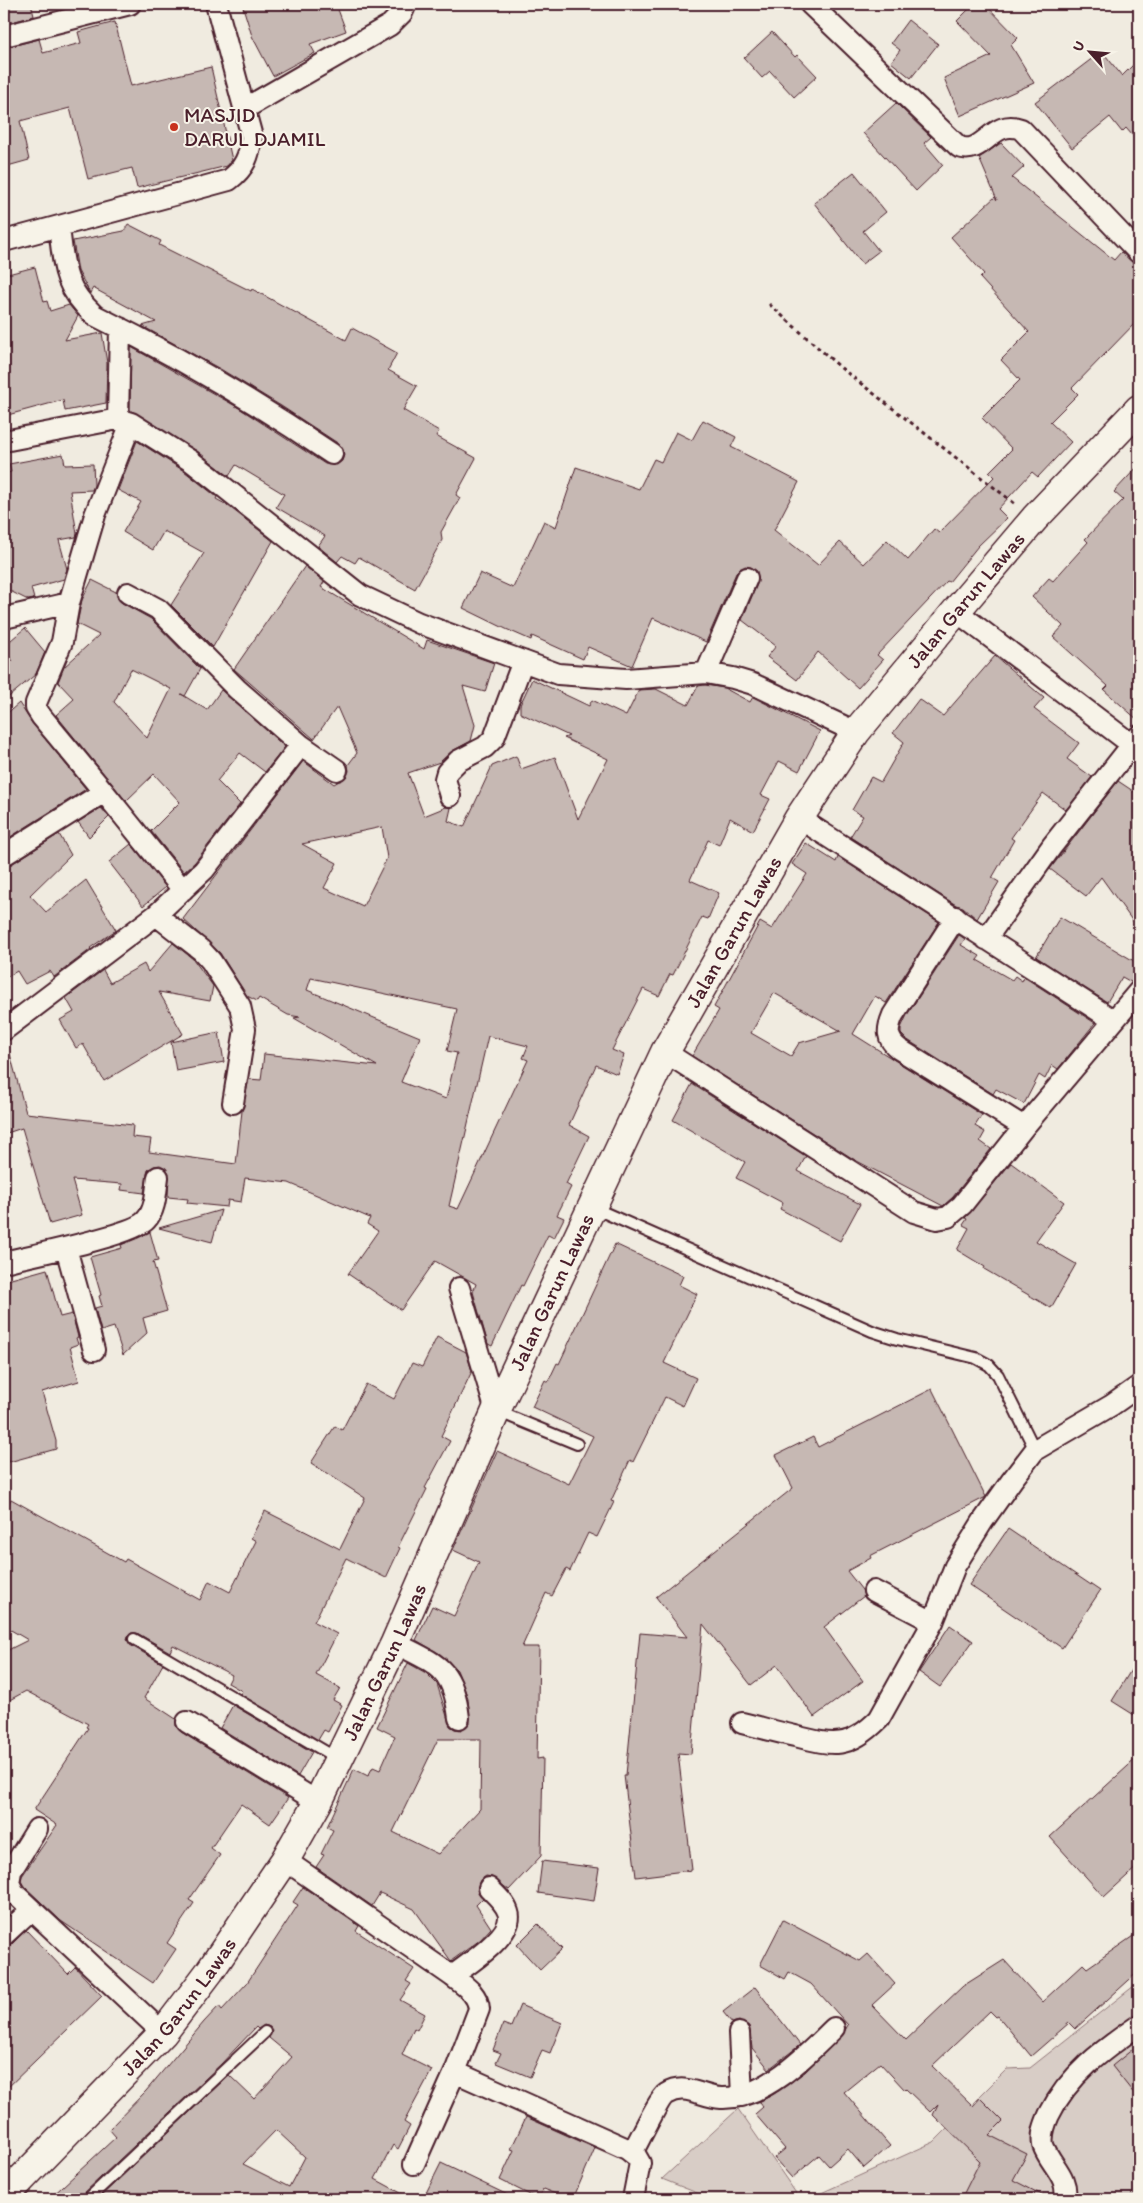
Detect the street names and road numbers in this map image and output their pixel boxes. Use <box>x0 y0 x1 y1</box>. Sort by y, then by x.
street label: Jalan Garun Lawas <box>901 526 1030 673</box>
street label: Jalan Garun Lawas <box>680 851 787 1012</box>
street label: Jalan Garun Lawas <box>504 1209 599 1374</box>
street label: Jalan Garun Lawas <box>337 1579 431 1744</box>
street label: Jalan Garun Lawas <box>116 1932 241 2081</box>

